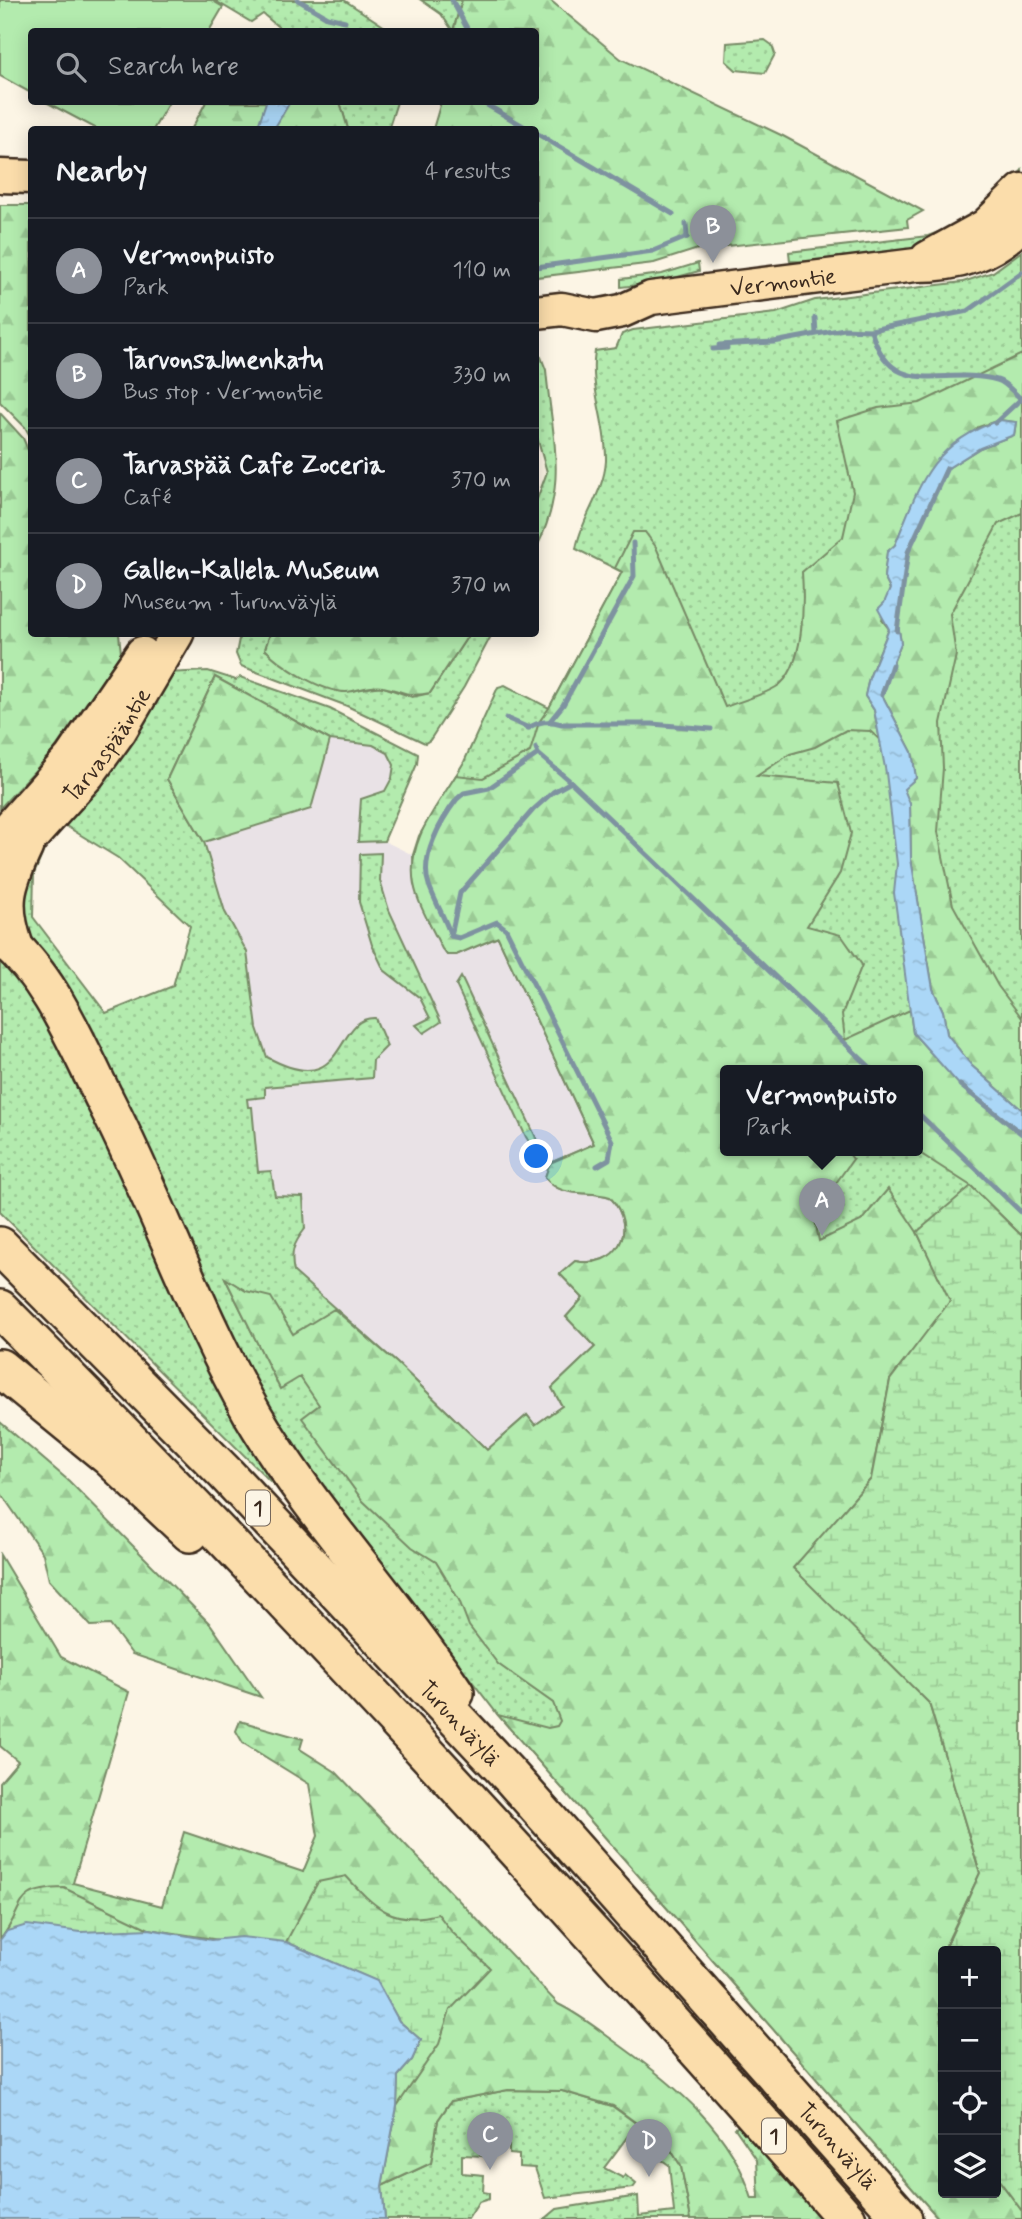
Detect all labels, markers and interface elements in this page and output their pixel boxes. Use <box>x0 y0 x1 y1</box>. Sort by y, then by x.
search box <box>28 28 539 105</box>
icon: search <box>52 48 90 86</box>
text: Search here <box>108 50 239 84</box>
text: Nearby <box>56 152 147 191</box>
text: 4 results <box>425 157 511 187</box>
pin: B <box>690 205 736 263</box>
text: Vermonpuisto <box>123 239 274 273</box>
text: A <box>71 256 87 286</box>
text: 110 m <box>452 256 511 286</box>
street label: Vermontie <box>728 262 838 305</box>
text: Park <box>123 273 169 303</box>
text: Tarvonsalmenkatu <box>123 344 323 378</box>
text: B <box>72 361 86 391</box>
text: 330 m <box>453 361 511 391</box>
text: Bus stop · Vermontie <box>123 378 323 408</box>
text: Tarvaspää Cafe Zoceria <box>123 449 385 483</box>
text: C <box>71 466 87 496</box>
text: 370 m <box>451 466 511 496</box>
text: Café <box>123 483 172 513</box>
text: Gallen-Kallela Museum <box>123 554 380 588</box>
text: D <box>71 571 87 601</box>
text: 370 m <box>451 571 511 601</box>
text: Museum · Turunväylä <box>123 588 337 618</box>
street label: Tarvaspääntie <box>57 683 159 810</box>
popup <box>720 1065 923 1156</box>
text: Vermonpuisto <box>746 1079 897 1113</box>
text: Park <box>746 1113 792 1143</box>
your location <box>519 1139 553 1173</box>
pin: A <box>799 1178 845 1236</box>
road number: 1 <box>246 1490 270 1526</box>
street label: Turunväylä <box>411 1675 507 1774</box>
map controls <box>938 1946 1001 2198</box>
button: + <box>938 1946 1001 2009</box>
button: − <box>938 2009 1001 2072</box>
button: locate <box>938 2072 1001 2135</box>
street label: Turunväylä <box>790 2097 883 2197</box>
pin: C <box>467 2112 513 2170</box>
road number: 1 <box>762 2118 786 2154</box>
pin: D <box>626 2119 672 2177</box>
button: layers <box>938 2135 1001 2198</box>

